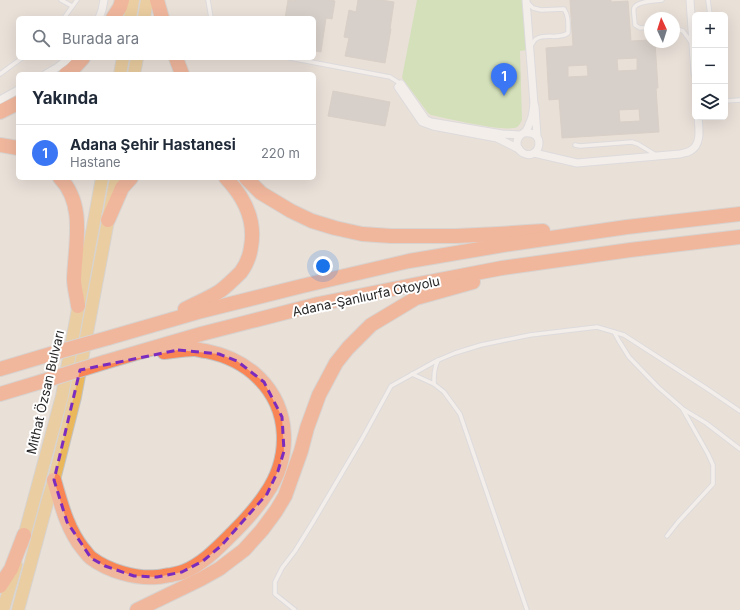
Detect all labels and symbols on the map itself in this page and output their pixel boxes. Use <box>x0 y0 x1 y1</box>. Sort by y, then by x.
north arrow <box>644 12 680 48</box>
pin: 1 <box>491 63 517 96</box>
your location <box>313 256 333 276</box>
street label: Adana-Şanlıurfa Otoyolu <box>291 273 441 319</box>
street label: Mithat Özsan Bulvarı <box>23 328 67 456</box>

